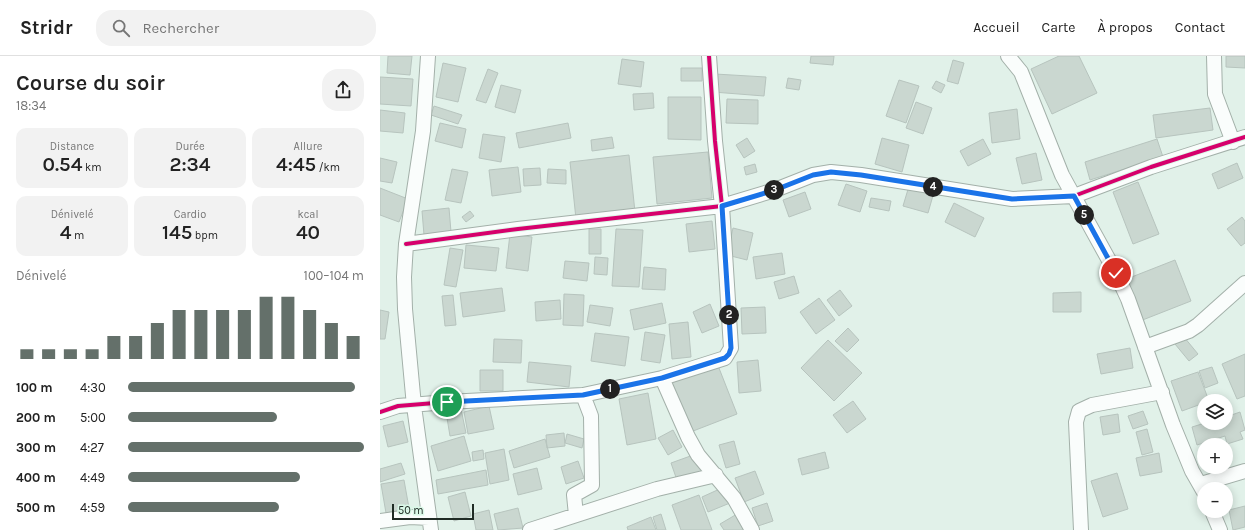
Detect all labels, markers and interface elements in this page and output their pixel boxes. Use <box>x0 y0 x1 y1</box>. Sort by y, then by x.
search box <box>96 10 376 46</box>
text: Stridr <box>20 17 72 39</box>
icon: search <box>110 17 132 39</box>
text: Rechercher <box>142 19 219 37</box>
text: Accueil <box>973 19 1020 36</box>
text: Carte <box>1042 19 1075 36</box>
text: À propos <box>1097 19 1153 36</box>
text: Contact <box>1175 19 1225 36</box>
button: share <box>322 69 364 111</box>
text: Course du soir <box>16 70 165 96</box>
text: 18:34 <box>16 98 46 113</box>
text: Distance <box>50 140 94 153</box>
text: Durée <box>175 140 205 153</box>
text: Allure <box>294 140 322 153</box>
text: 0.54 <box>43 153 82 176</box>
text: 2:34 <box>169 153 211 176</box>
text: 4:45 <box>276 153 316 176</box>
text: km <box>82 161 101 174</box>
text: /km <box>316 161 340 174</box>
pin: 4 <box>923 177 943 197</box>
pin: 3 <box>764 180 784 200</box>
text: 4 <box>930 180 936 193</box>
text: 3 <box>771 183 777 196</box>
pin: 5 <box>1074 205 1094 225</box>
text: Dénivelé <box>51 208 93 221</box>
text: Cardio <box>174 208 206 221</box>
text: kcal <box>297 208 319 221</box>
text: 5 <box>1081 208 1087 221</box>
text: 4 <box>60 221 71 244</box>
text: 145 <box>162 221 192 244</box>
text: 40 <box>296 221 320 244</box>
text: m <box>71 229 84 242</box>
text: bpm <box>192 229 218 242</box>
pin <box>1099 256 1133 290</box>
icon: check <box>1105 262 1127 284</box>
text: Dénivelé <box>16 268 67 283</box>
text: 100–104 m <box>304 268 364 283</box>
pin: 2 <box>719 305 739 325</box>
text: 2 <box>726 308 732 321</box>
pin: 1 <box>600 379 620 399</box>
text: 100 m <box>16 380 53 395</box>
text: 4:30 <box>80 380 106 395</box>
text: 1 <box>608 382 612 395</box>
pin <box>430 385 464 419</box>
icon: arrive <box>436 391 458 413</box>
map controls <box>1197 394 1233 518</box>
button: layers <box>1197 394 1233 430</box>
text: 200 m <box>16 410 56 425</box>
text: 5:00 <box>80 410 106 425</box>
button: + <box>1197 438 1233 474</box>
text: 300 m <box>16 440 56 455</box>
text: 4:27 <box>80 440 104 455</box>
text: 400 m <box>16 470 56 485</box>
text: 4:49 <box>80 470 105 485</box>
button: − <box>1197 482 1233 518</box>
text: 500 m <box>16 500 56 515</box>
text: 4:59 <box>80 500 105 515</box>
scale bar <box>392 502 474 521</box>
text: 50 m <box>398 504 424 517</box>

